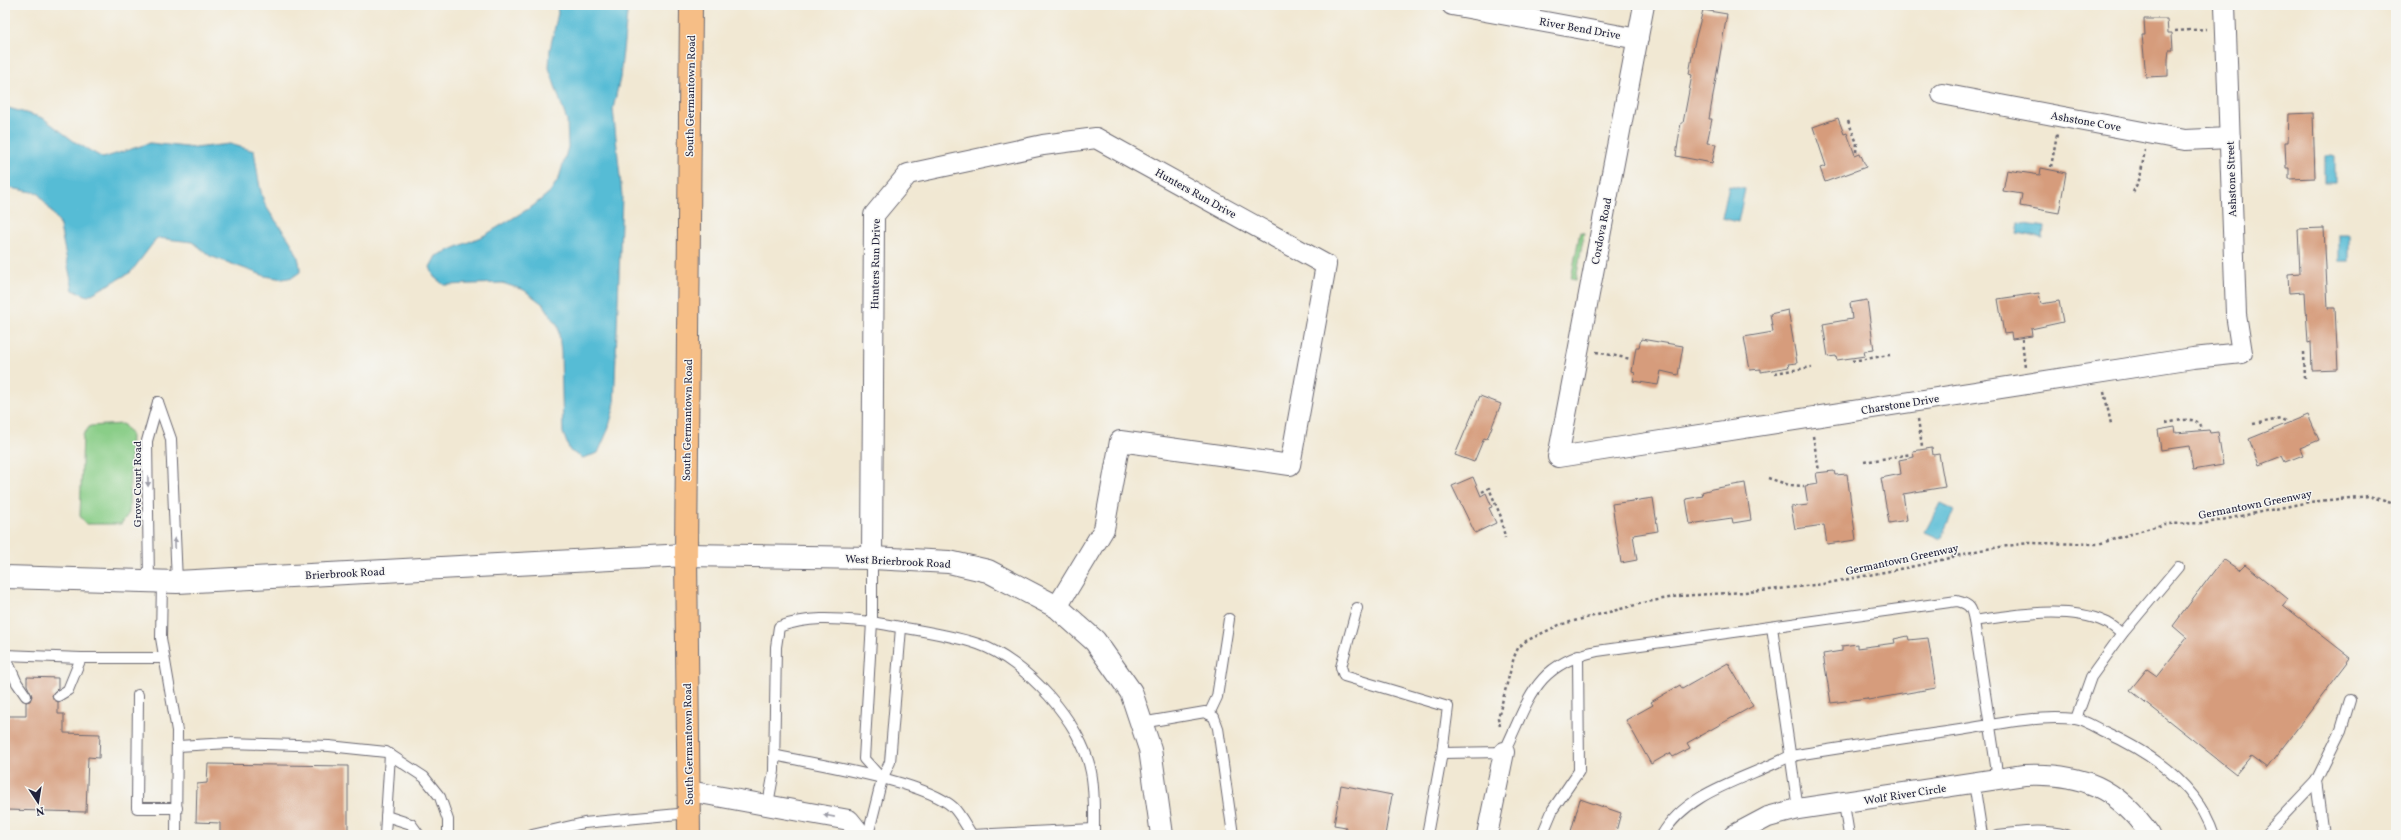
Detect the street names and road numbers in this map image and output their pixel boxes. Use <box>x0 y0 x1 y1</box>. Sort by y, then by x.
street label: River Bend Drive <box>1538 15 1622 44</box>
street label: South Germantown Road <box>683 35 700 157</box>
street label: Ashstone Cove <box>2049 109 2122 136</box>
street label: Ashstone Street <box>2224 141 2241 217</box>
street label: Hunters Run Drive <box>1152 166 1239 223</box>
street label: Cordova Road <box>1589 197 1616 266</box>
street label: Hunters Run Drive <box>868 218 885 310</box>
street label: South Germantown Road <box>680 359 697 481</box>
street label: Charstone Drive <box>1860 392 1940 419</box>
street label: Grove Court Road <box>131 441 146 527</box>
street label: Germantown Greenway <box>2197 487 2313 524</box>
street label: Germantown Greenway <box>1844 541 1960 580</box>
street label: West Brierbrook Road <box>845 552 951 573</box>
street label: Brierbrook Road <box>305 565 385 584</box>
street label: South Germantown Road <box>681 683 698 805</box>
street label: Wolf River Circle <box>1863 782 1947 809</box>

